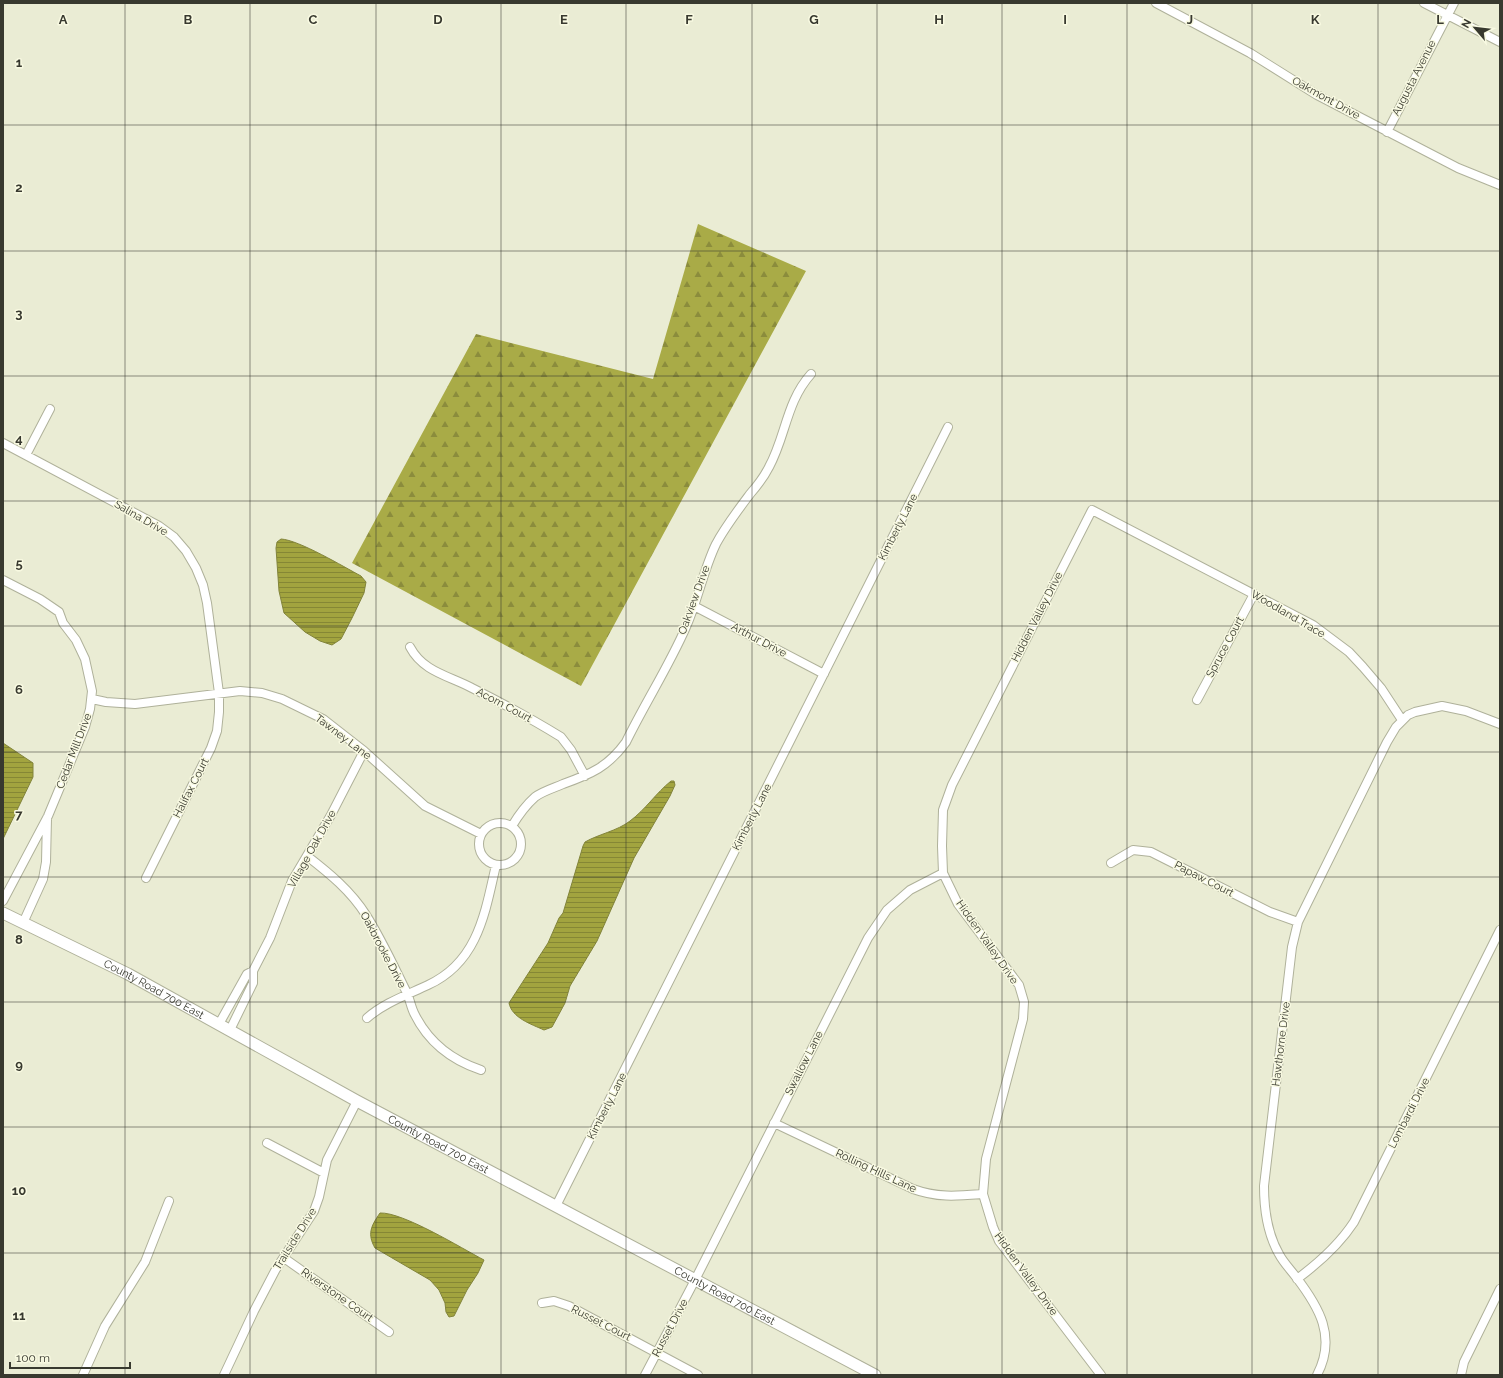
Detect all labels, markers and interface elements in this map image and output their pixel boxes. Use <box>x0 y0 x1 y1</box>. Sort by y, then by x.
north arrow <box>1455 8 1495 48</box>
text: A <box>59 12 68 27</box>
text: B <box>184 12 193 27</box>
text: C <box>309 12 318 27</box>
text: D <box>433 12 443 27</box>
text: E <box>560 12 568 27</box>
text: F <box>685 12 693 27</box>
text: G <box>809 12 819 27</box>
text: H <box>934 12 944 27</box>
text: I <box>1063 12 1067 27</box>
text: J <box>1187 12 1193 27</box>
text: K <box>1311 12 1320 27</box>
text: L <box>1436 12 1444 27</box>
text: N <box>1459 17 1474 30</box>
street label: Augusta Avenue <box>1389 37 1439 118</box>
text: 1 <box>16 55 23 70</box>
street label: Oakmont Drive <box>1290 74 1363 122</box>
text: 2 <box>15 180 23 195</box>
text: 3 <box>15 306 23 321</box>
text: 4 <box>15 431 23 446</box>
street label: Kimberly Lane <box>876 491 921 563</box>
street label: Salina Drive <box>112 497 170 539</box>
text: 5 <box>15 556 23 571</box>
street label: Oakview Drive <box>676 563 713 636</box>
street label: Hidden Valley Drive <box>1009 569 1066 664</box>
street label: Woodland Trace <box>1249 588 1328 641</box>
street label: Spruce Court <box>1203 614 1247 680</box>
street label: Arthur Drive <box>729 620 789 660</box>
text: 6 <box>15 682 23 697</box>
street label: Acorn Court <box>474 685 534 725</box>
street label: Cedar Mill Drive <box>54 711 95 791</box>
street label: Tawney Lane <box>312 712 374 763</box>
street label: Halifax Court <box>170 756 212 820</box>
street label: Kimberly Lane <box>730 781 775 853</box>
text: 7 <box>15 807 23 822</box>
street label: Village Oak Drive <box>285 807 339 890</box>
street label: Papaw Court <box>1172 858 1236 900</box>
street label: Hidden Valley Drive <box>953 898 1021 987</box>
street label: Oakbrooke Drive <box>357 910 409 991</box>
text: 8 <box>15 932 23 947</box>
street label: County Road 700 East <box>102 957 207 1022</box>
street label: Hawthorne Drive <box>1269 1000 1293 1087</box>
street label: Swallow Lane <box>782 1028 826 1097</box>
text: 9 <box>15 1057 23 1072</box>
street label: Kimberly Lane <box>585 1070 630 1142</box>
street label: Lombardi Drive <box>1386 1075 1433 1151</box>
street label: County Road 700 East <box>386 1112 491 1176</box>
street label: Rolling Hills Lane <box>833 1147 919 1196</box>
text: 10 <box>12 1183 26 1198</box>
street label: Trailside Drive <box>271 1205 320 1273</box>
street label: Hidden Valley Drive <box>992 1230 1061 1318</box>
street label: County Road 700 East <box>672 1264 778 1328</box>
street label: Riverstone Court <box>299 1265 376 1325</box>
street label: Russet Drive <box>649 1296 691 1359</box>
street label: Russet Court <box>569 1302 633 1344</box>
text: 11 <box>13 1308 26 1323</box>
scale bar <box>10 1344 130 1370</box>
text: 100 m <box>16 1351 50 1365</box>

